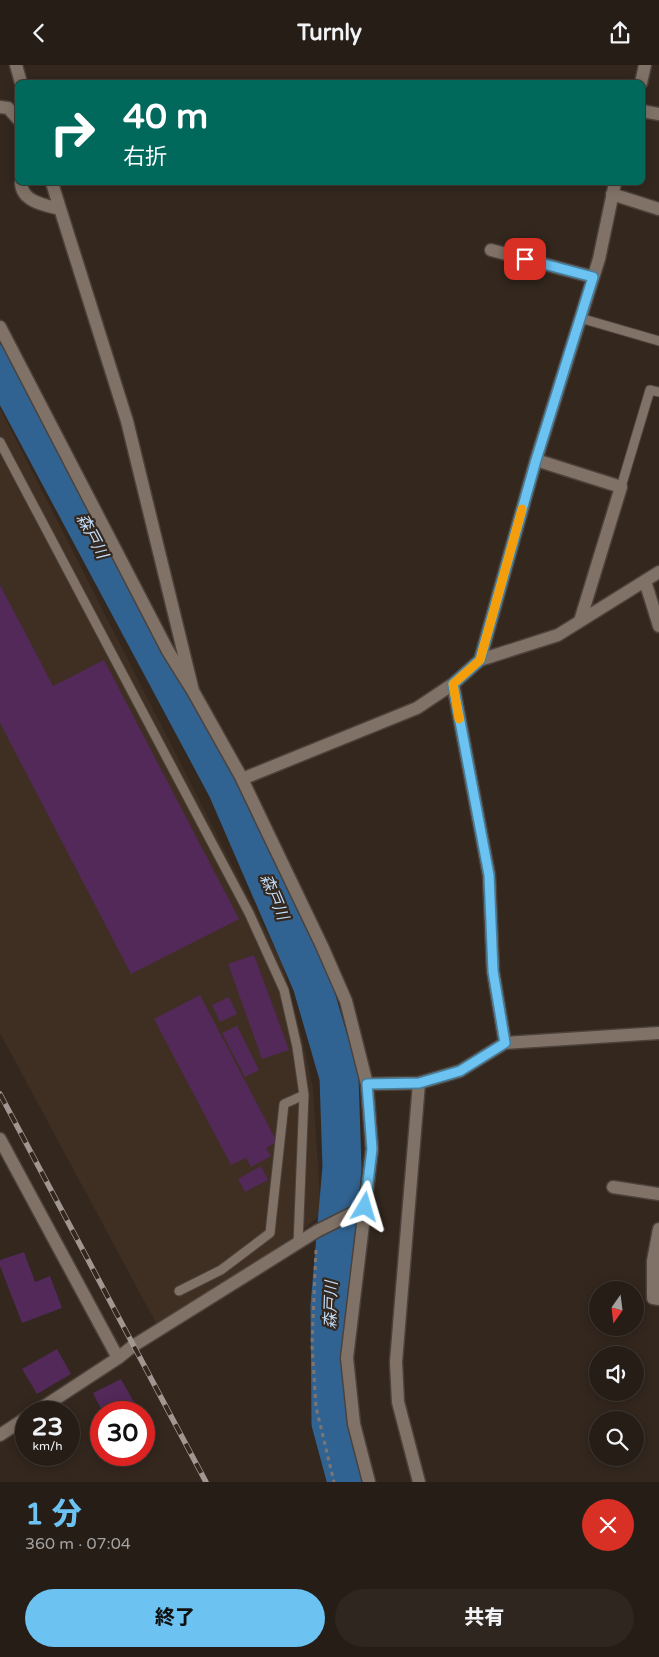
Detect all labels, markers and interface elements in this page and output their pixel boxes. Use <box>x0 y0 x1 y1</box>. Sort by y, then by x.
icon: back <box>25 19 53 47</box>
icon: share <box>606 19 634 47</box>
text: Turnly <box>297 20 362 46</box>
text: 40 m <box>123 96 208 138</box>
icon: right <box>40 100 105 165</box>
text: 右折 <box>123 144 167 170</box>
pin <box>504 238 546 280</box>
icon: arrive <box>511 245 539 273</box>
water label: 森戸川 <box>72 510 113 564</box>
water label: 森戸川 <box>255 871 293 925</box>
position arrow <box>338 1180 390 1232</box>
water label: 森戸川 <box>320 1279 342 1329</box>
north arrow <box>589 1281 644 1336</box>
map controls <box>589 1281 644 1466</box>
button: sound <box>589 1346 644 1401</box>
speed limit sign: 30 <box>90 1401 155 1466</box>
button: search <box>589 1411 644 1466</box>
text: 23 <box>32 1412 63 1442</box>
text: km/h <box>32 1439 63 1453</box>
text: 1 分 <box>25 1496 82 1533</box>
button: close <box>582 1499 634 1551</box>
text: 360 m · 07:04 <box>25 1534 131 1554</box>
button: 終了 <box>25 1589 325 1647</box>
button: 共有 <box>335 1589 634 1647</box>

